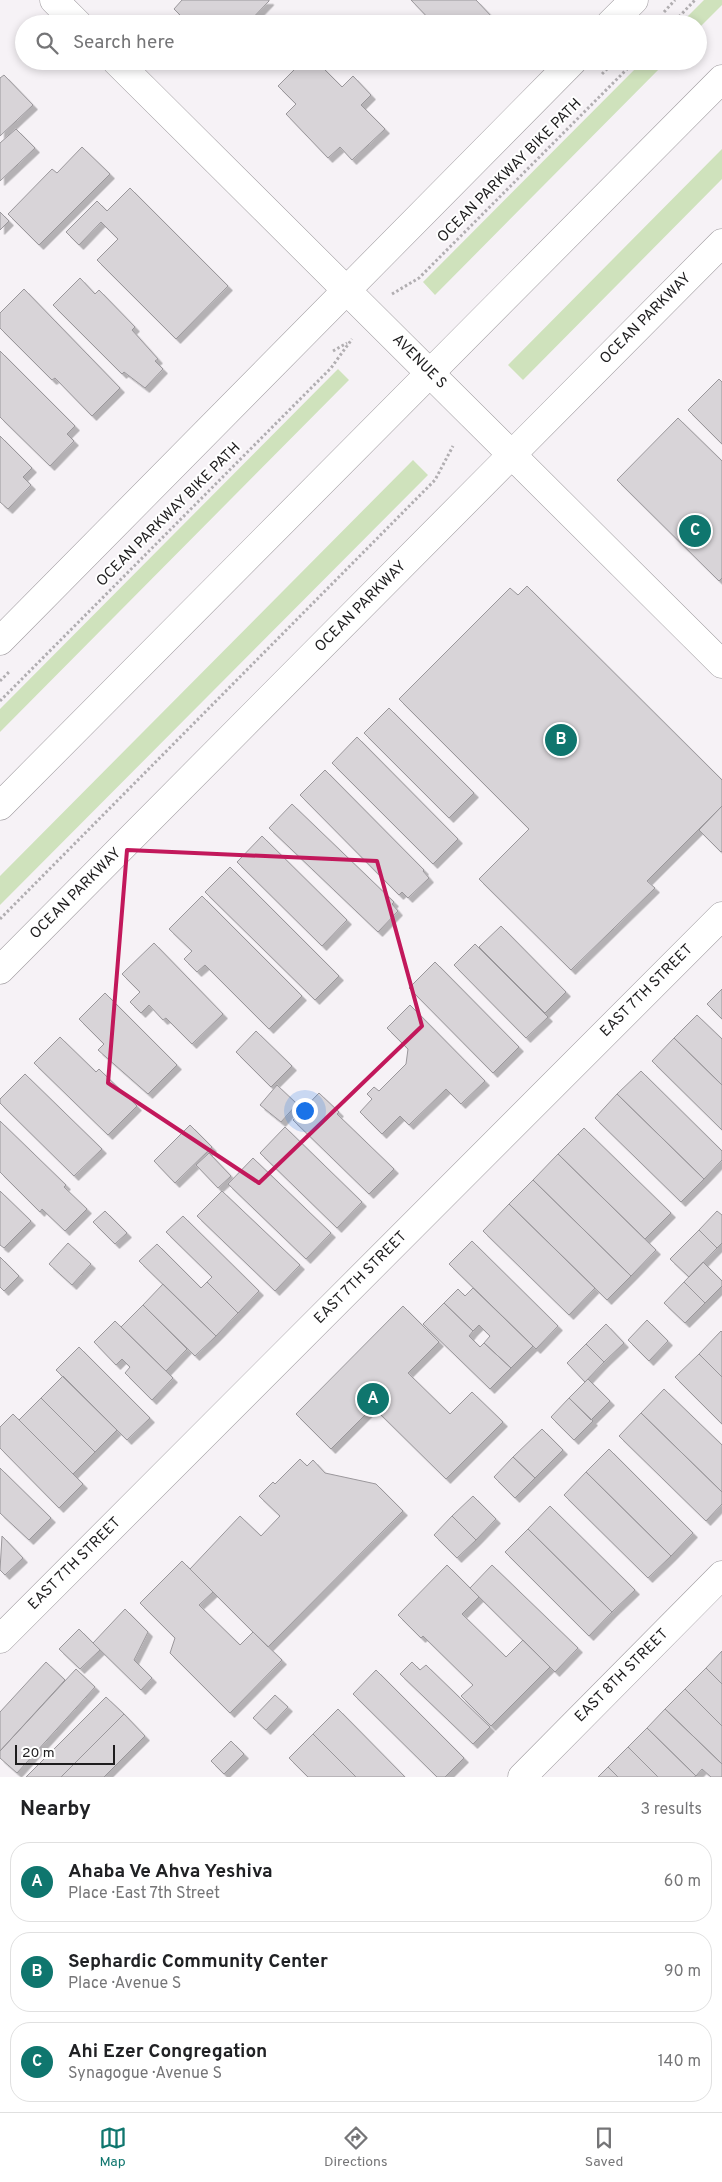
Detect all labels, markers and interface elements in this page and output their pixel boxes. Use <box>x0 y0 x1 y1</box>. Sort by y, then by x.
search box <box>15 15 707 70</box>
icon: search <box>33 29 61 57</box>
text: Search here <box>73 31 175 55</box>
street label: OCEAN PARKWAY BIKE PATH <box>434 95 586 247</box>
street label: OCEAN PARKWAY <box>596 269 696 369</box>
street label: AVENUE S <box>388 331 450 393</box>
street label: OCEAN PARKWAY BIKE PATH <box>93 439 245 591</box>
pin: C <box>679 512 711 550</box>
street label: OCEAN PARKWAY <box>311 557 411 657</box>
pin: B <box>545 721 577 759</box>
street label: OCEAN PARKWAY <box>26 844 126 944</box>
street label: EAST 7TH STREET <box>597 941 697 1041</box>
your location <box>292 1098 318 1124</box>
street label: EAST 7TH STREET <box>311 1228 411 1328</box>
pin: A <box>357 1380 389 1418</box>
street label: EAST 7TH STREET <box>25 1514 125 1614</box>
street label: EAST 8TH STREET <box>571 1625 673 1727</box>
scale bar <box>15 1742 115 1765</box>
text: 20 m <box>22 1745 55 1762</box>
text: Nearby <box>20 1796 91 1823</box>
text: 3 results <box>640 1800 702 1820</box>
text: Ahaba Ve Ahva Yeshiva <box>68 1860 273 1884</box>
text: A <box>31 1872 43 1892</box>
text: 60 m <box>664 1872 701 1892</box>
text: Place · East 7th Street <box>68 1884 220 1904</box>
text: Sephardic Community Center <box>68 1950 328 1974</box>
text: B <box>31 1962 43 1982</box>
text: 90 m <box>664 1962 701 1982</box>
text: Place · Avenue S <box>68 1974 181 1994</box>
text: Ahi Ezer Congregation <box>68 2040 267 2064</box>
text: C <box>32 2052 42 2072</box>
text: 140 m <box>658 2052 701 2072</box>
text: Synagogue · Avenue S <box>68 2064 222 2084</box>
tab: Map <box>99 2124 127 2171</box>
tab: Directions <box>324 2124 388 2171</box>
tab: Saved <box>585 2124 623 2171</box>

